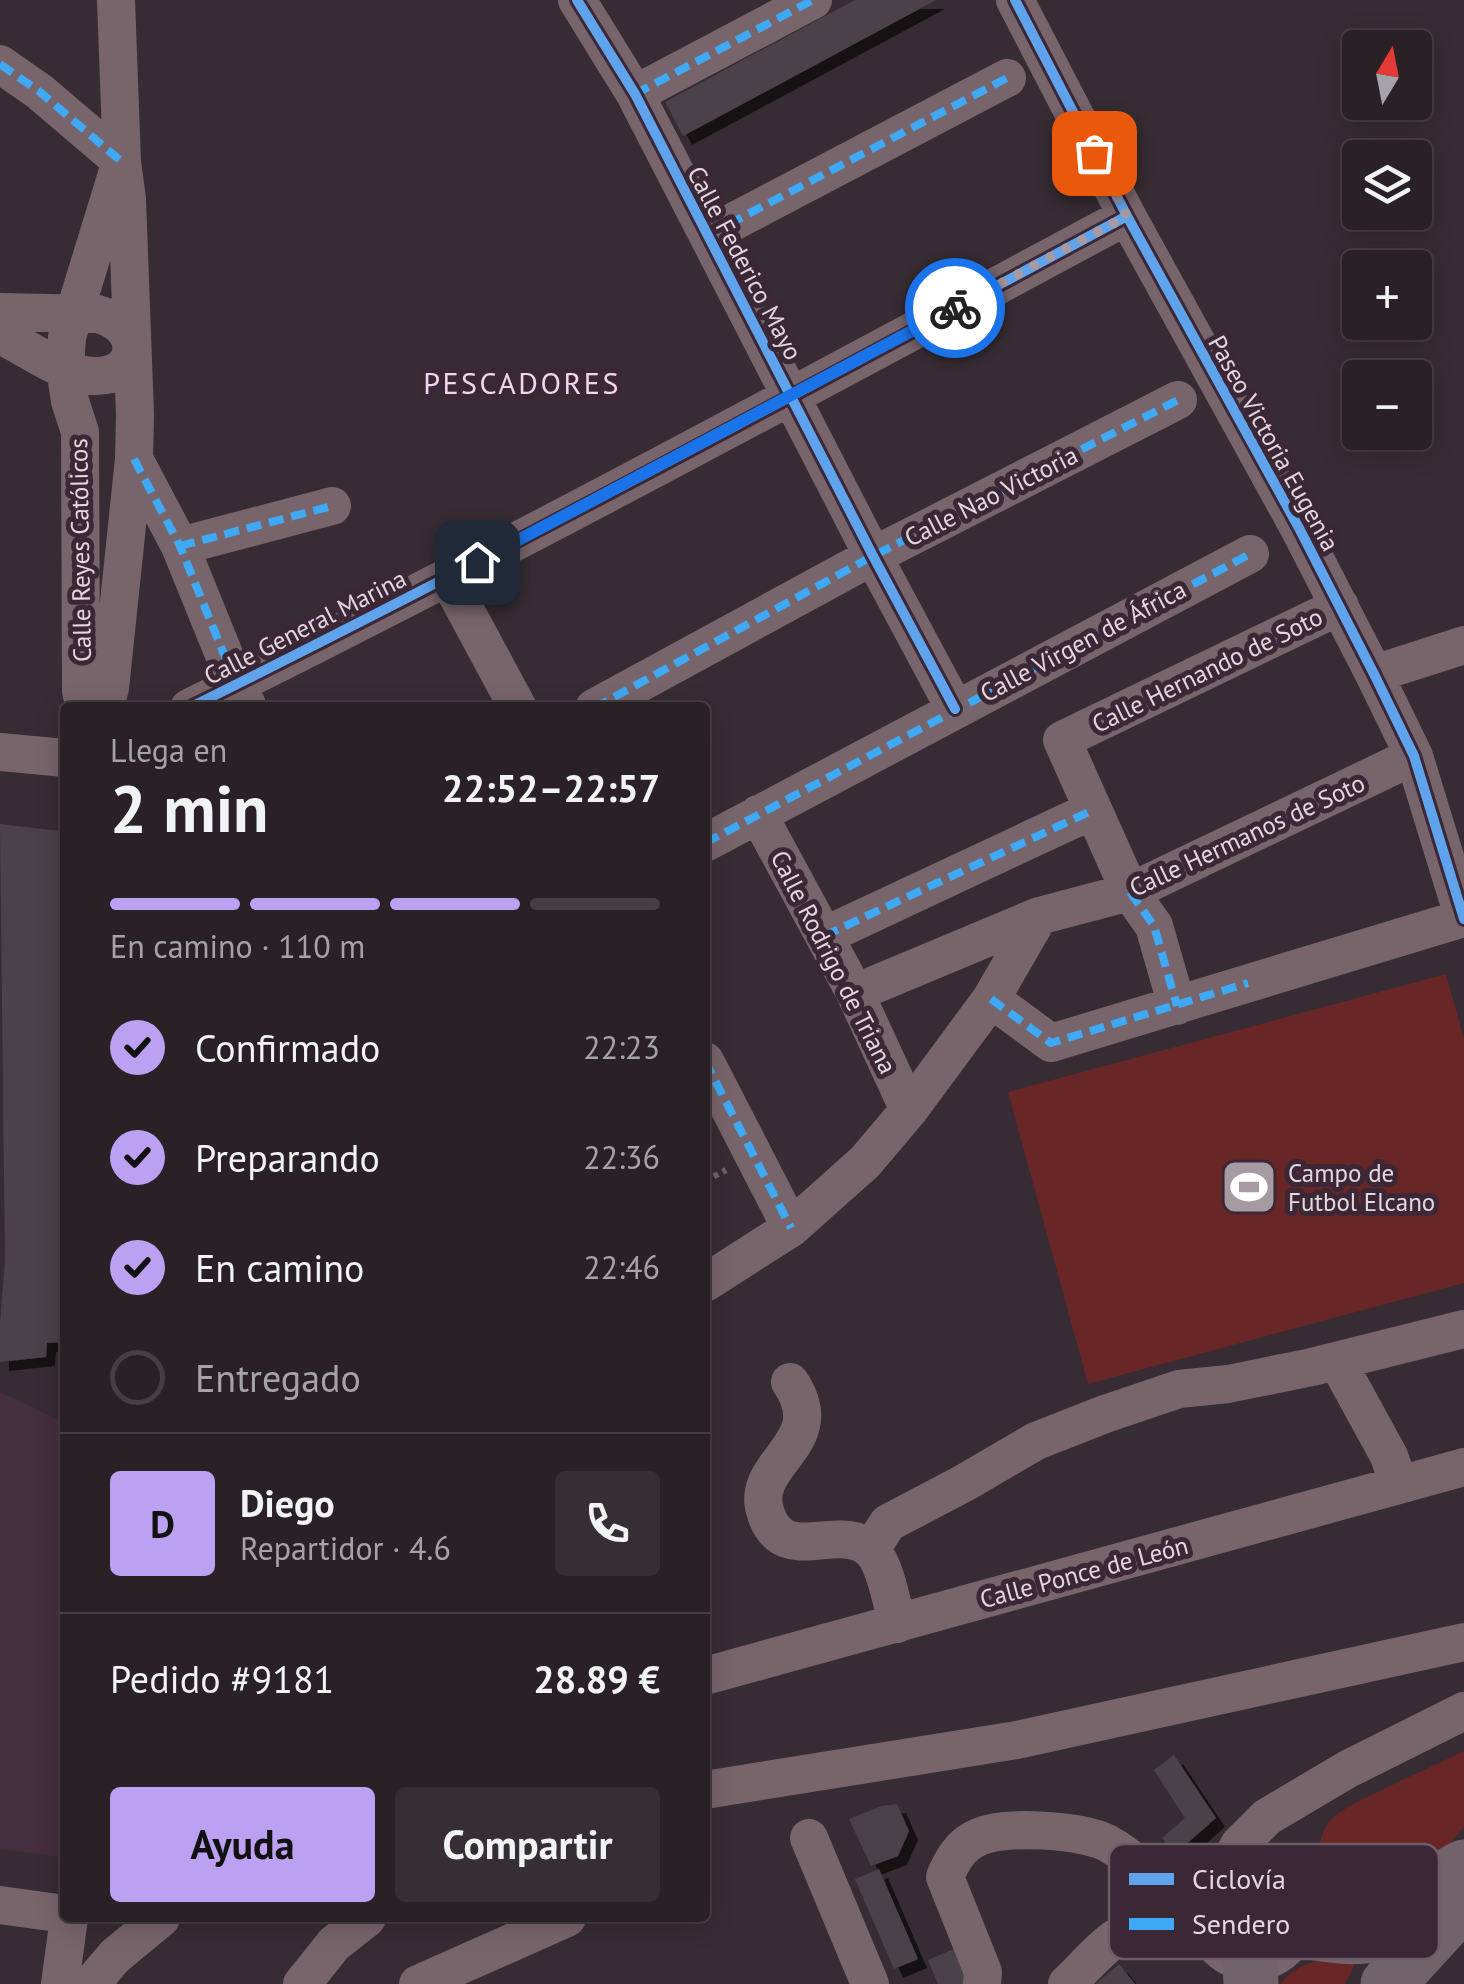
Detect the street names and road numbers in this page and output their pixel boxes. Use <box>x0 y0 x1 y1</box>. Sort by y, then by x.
street label: Calle Federico Mayo <box>680 161 810 365</box>
street label: Paseo Victoria Eugenia <box>1201 330 1347 556</box>
street label: Calle Reyes Católicos <box>62 438 98 662</box>
street label: Calle Nao Victoria <box>899 439 1083 553</box>
street label: Calle General Marina <box>198 562 412 692</box>
street label: Calle Virgen de África <box>974 573 1192 709</box>
street label: Calle Hernando de Soto <box>1086 600 1328 740</box>
street label: Calle Hermanos de Soto <box>1124 766 1370 904</box>
street label: Calle Rodrigo de Triana <box>764 845 904 1079</box>
street label: Calle Ponce de León <box>976 1529 1192 1615</box>

